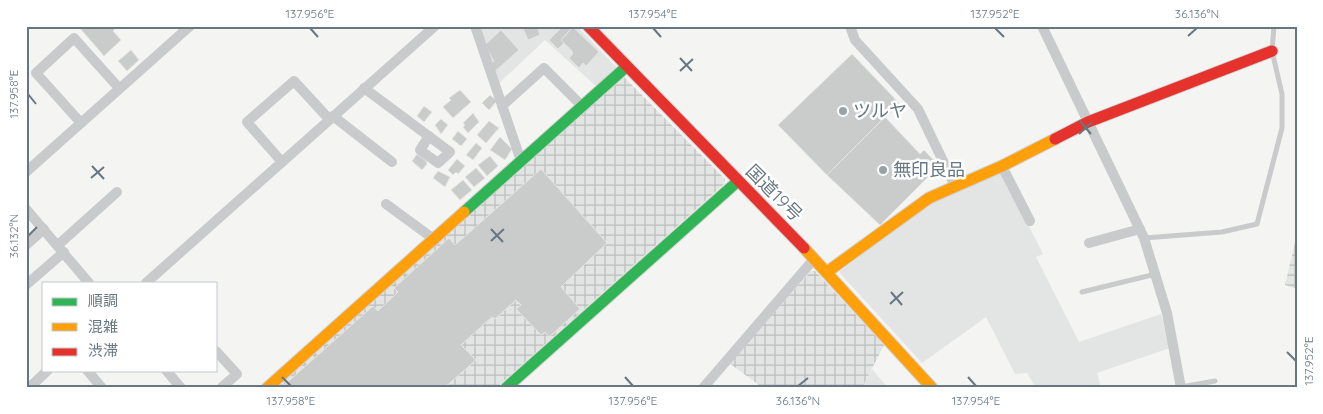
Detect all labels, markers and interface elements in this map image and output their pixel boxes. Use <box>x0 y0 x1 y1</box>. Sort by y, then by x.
text: 137.956°E <box>286 6 335 21</box>
text: 137.954°E <box>629 6 678 21</box>
text: 137.952°E <box>971 6 1020 21</box>
text: 36.136°N <box>1175 6 1219 21</box>
text: 137.958°E <box>6 69 21 118</box>
place label: ツルヤ <box>853 99 907 122</box>
marker: ツルヤ <box>837 105 849 117</box>
place label: 無印良品 <box>893 158 965 181</box>
street label: 国道19号 <box>741 160 807 226</box>
marker: 無印良品 <box>877 164 889 176</box>
text: 36.132°N <box>6 214 21 258</box>
legend <box>42 282 218 372</box>
text: 順調 <box>88 291 118 310</box>
text: 混雑 <box>88 317 118 336</box>
text: 137.952°E <box>1301 336 1316 386</box>
text: 渋滞 <box>88 341 118 360</box>
text: 137.958°E <box>267 393 316 408</box>
text: 137.956°E <box>609 393 658 408</box>
text: 36.136°N <box>776 393 820 408</box>
text: 137.954°E <box>952 393 1001 408</box>

